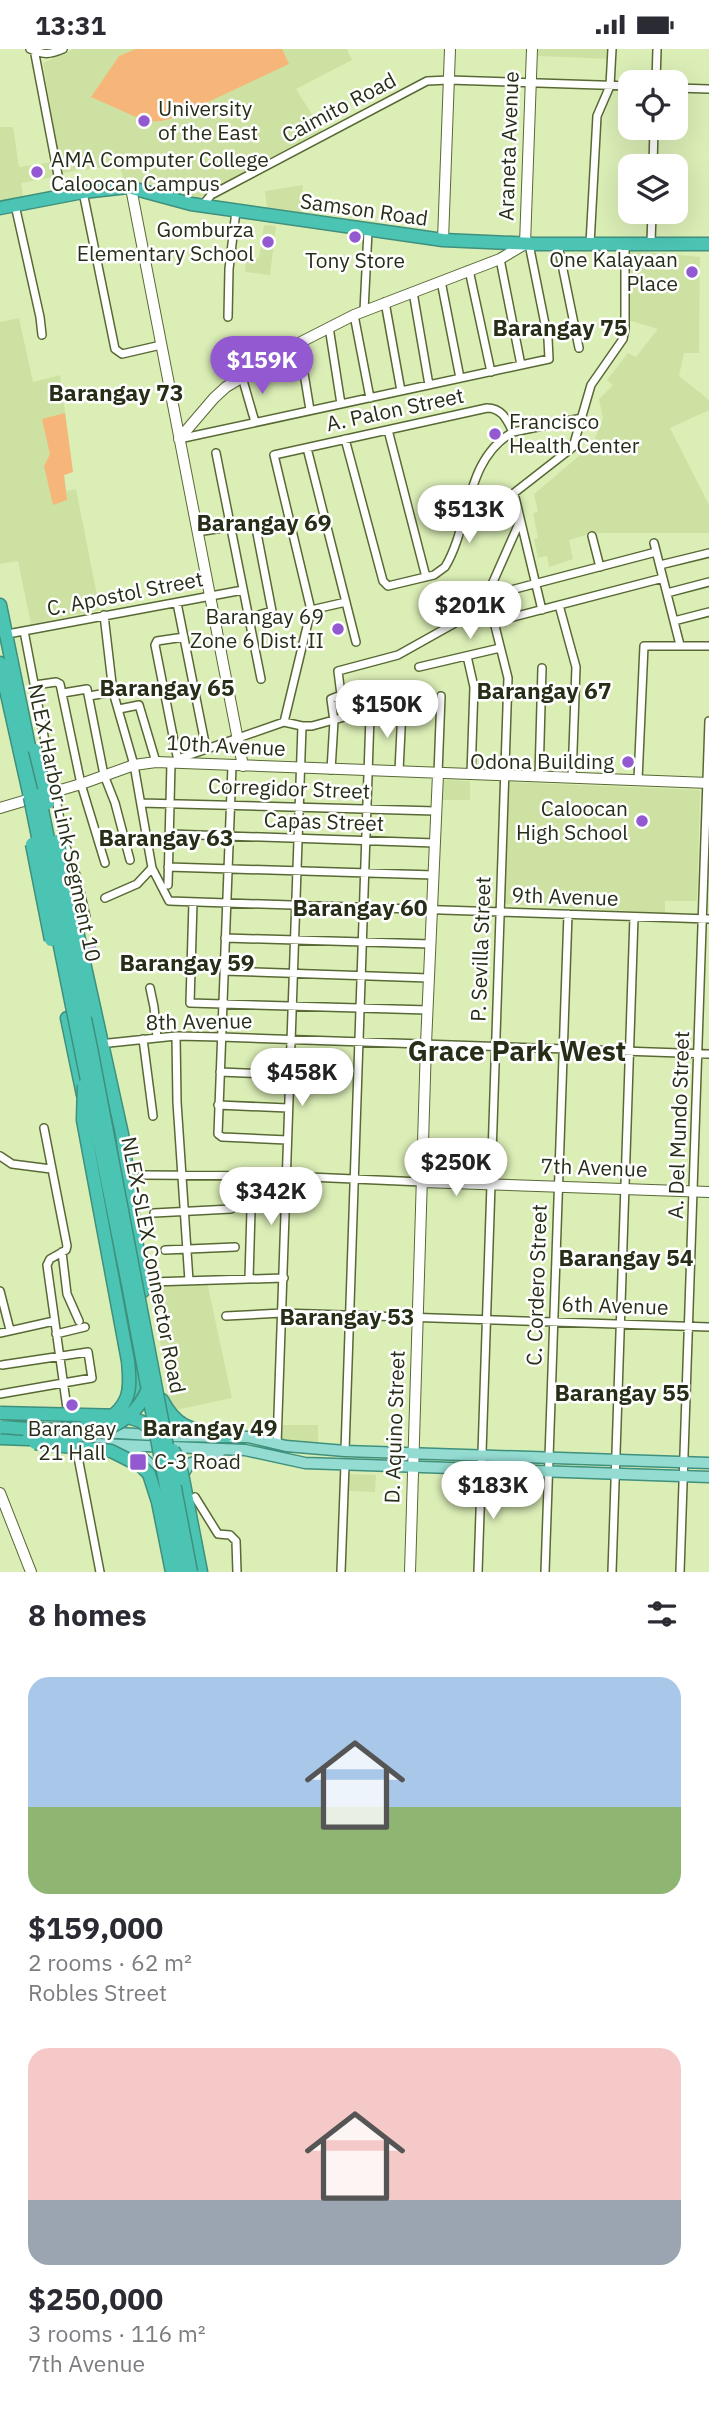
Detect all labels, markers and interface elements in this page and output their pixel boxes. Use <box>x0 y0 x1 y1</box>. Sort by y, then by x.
text: 13:31 <box>35 8 106 42</box>
street label: Caimito Road <box>277 65 400 149</box>
map controls <box>618 70 688 224</box>
button: locate <box>618 70 688 140</box>
street label: Araneta Avenue <box>491 71 525 221</box>
place label: University of the East <box>158 94 258 146</box>
marker: University of the East <box>136 113 152 129</box>
place label: AMA Computer College Caloocan Campus <box>51 145 269 197</box>
button: layers <box>618 154 688 224</box>
marker: AMA Computer College Caloocan Campus <box>29 164 45 180</box>
street label: Samson Road <box>298 186 430 232</box>
place label: Gomburza Elementary School <box>77 215 254 267</box>
marker: Tony Store <box>347 229 363 245</box>
marker: Gomburza Elementary School <box>260 234 276 250</box>
place label: One Kalayaan Place <box>549 245 678 297</box>
place label: Tony Store <box>305 246 405 274</box>
marker: One Kalayaan Place <box>684 264 700 280</box>
district label: Barangay 75 <box>492 312 628 342</box>
pin: $159K <box>213 337 311 396</box>
text: $159K <box>226 344 298 374</box>
district label: Barangay 73 <box>48 377 184 407</box>
street label: A. Palon Street <box>323 381 466 437</box>
place label: Francisco Health Center <box>509 407 640 459</box>
marker: Francisco Health Center <box>487 426 503 442</box>
pin: $513K <box>420 485 518 545</box>
text: $513K <box>433 493 505 523</box>
district label: Barangay 69 <box>196 507 332 537</box>
street label: C. Apostol Street <box>44 564 205 622</box>
pin: $201K <box>421 581 519 641</box>
text: $201K <box>434 589 506 619</box>
place label: Barangay 69 Zone 6 Dist. II <box>190 602 324 654</box>
marker: Barangay 69 Zone 6 Dist. II <box>330 621 346 637</box>
district label: Barangay 65 <box>99 672 235 702</box>
district label: Barangay 67 <box>476 675 612 705</box>
street label: NLEX Harbor Link Segment 10 <box>22 681 108 964</box>
pin: $150K <box>338 681 436 740</box>
text: $150K <box>351 688 423 718</box>
street label: 10th Avenue <box>166 728 286 762</box>
place label: Odona Building <box>470 747 614 775</box>
marker: Odona Building <box>620 754 636 770</box>
street label: Corregidor Street <box>208 771 371 805</box>
place label: Caloocan High School <box>516 794 628 846</box>
street label: Capas Street <box>263 805 385 837</box>
marker: Caloocan High School <box>634 813 650 829</box>
district label: Barangay 63 <box>98 822 234 852</box>
street label: P. Sevilla Street <box>463 876 497 1022</box>
street label: 9th Avenue <box>511 880 619 912</box>
district label: Barangay 60 <box>292 892 428 922</box>
district label: Barangay 59 <box>119 947 255 977</box>
street label: 8th Avenue <box>145 1006 253 1036</box>
street label: A. Del Mundo Street <box>661 1030 695 1219</box>
district label: Grace Park West <box>408 1032 626 1069</box>
pin: $458K <box>253 1049 351 1108</box>
text: $458K <box>266 1056 338 1086</box>
street label: NLEX-SLEX Connector Road <box>115 1134 193 1396</box>
pin: $250K <box>407 1139 505 1198</box>
text: $250K <box>420 1146 492 1176</box>
street label: 7th Avenue <box>540 1151 648 1183</box>
pin: $342K <box>222 1167 320 1227</box>
text: $342K <box>235 1175 307 1205</box>
street label: C. Cordero Street <box>519 1204 553 1366</box>
district label: Barangay 54 <box>558 1242 694 1272</box>
street label: 6th Avenue <box>561 1289 669 1321</box>
district label: Barangay 53 <box>279 1301 415 1331</box>
street label: D. Aquino Street <box>377 1350 411 1504</box>
district label: Barangay 55 <box>554 1377 690 1407</box>
marker: Barangay 21 Hall <box>64 1397 80 1413</box>
district label: Barangay 49 <box>142 1412 278 1442</box>
place label: Barangay 21 Hall <box>28 1414 117 1466</box>
place label: C-3 Road <box>154 1447 241 1475</box>
marker: C-3 Road <box>128 1452 148 1472</box>
pin: $183K <box>444 1461 542 1521</box>
text: $183K <box>457 1469 529 1499</box>
text: 8 homes <box>28 1595 147 1634</box>
icon: filters <box>643 1595 681 1633</box>
icon: home <box>292 1722 418 1848</box>
text: $159,000 <box>28 1908 163 1947</box>
text: 2 rooms · 62 m² <box>28 1947 192 1977</box>
text: Robles Street <box>28 1977 167 2007</box>
icon: home <box>292 2093 418 2219</box>
text: $250,000 <box>28 2279 163 2318</box>
text: 3 rooms · 116 m² <box>28 2318 206 2348</box>
text: 7th Avenue <box>28 2348 145 2378</box>

